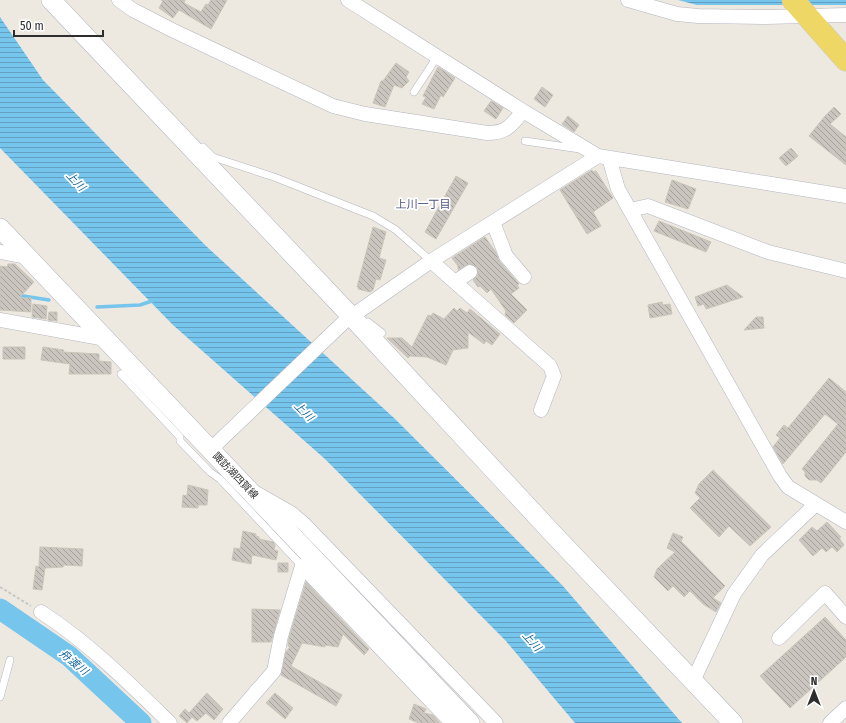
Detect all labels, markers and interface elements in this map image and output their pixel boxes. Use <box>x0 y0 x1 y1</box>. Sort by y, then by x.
scale bar <box>14 12 103 38</box>
text: 50 m <box>20 19 44 33</box>
water label: 上川 <box>63 169 89 194</box>
district label: 上川一丁目 <box>396 198 451 211</box>
water label: 上川 <box>291 399 317 424</box>
street label: 諏訪湖四賀線 <box>210 450 260 501</box>
water label: 上川 <box>519 629 544 655</box>
water label: 舟渡川 <box>57 647 91 679</box>
north arrow <box>794 671 834 711</box>
text: N <box>811 675 817 688</box>

